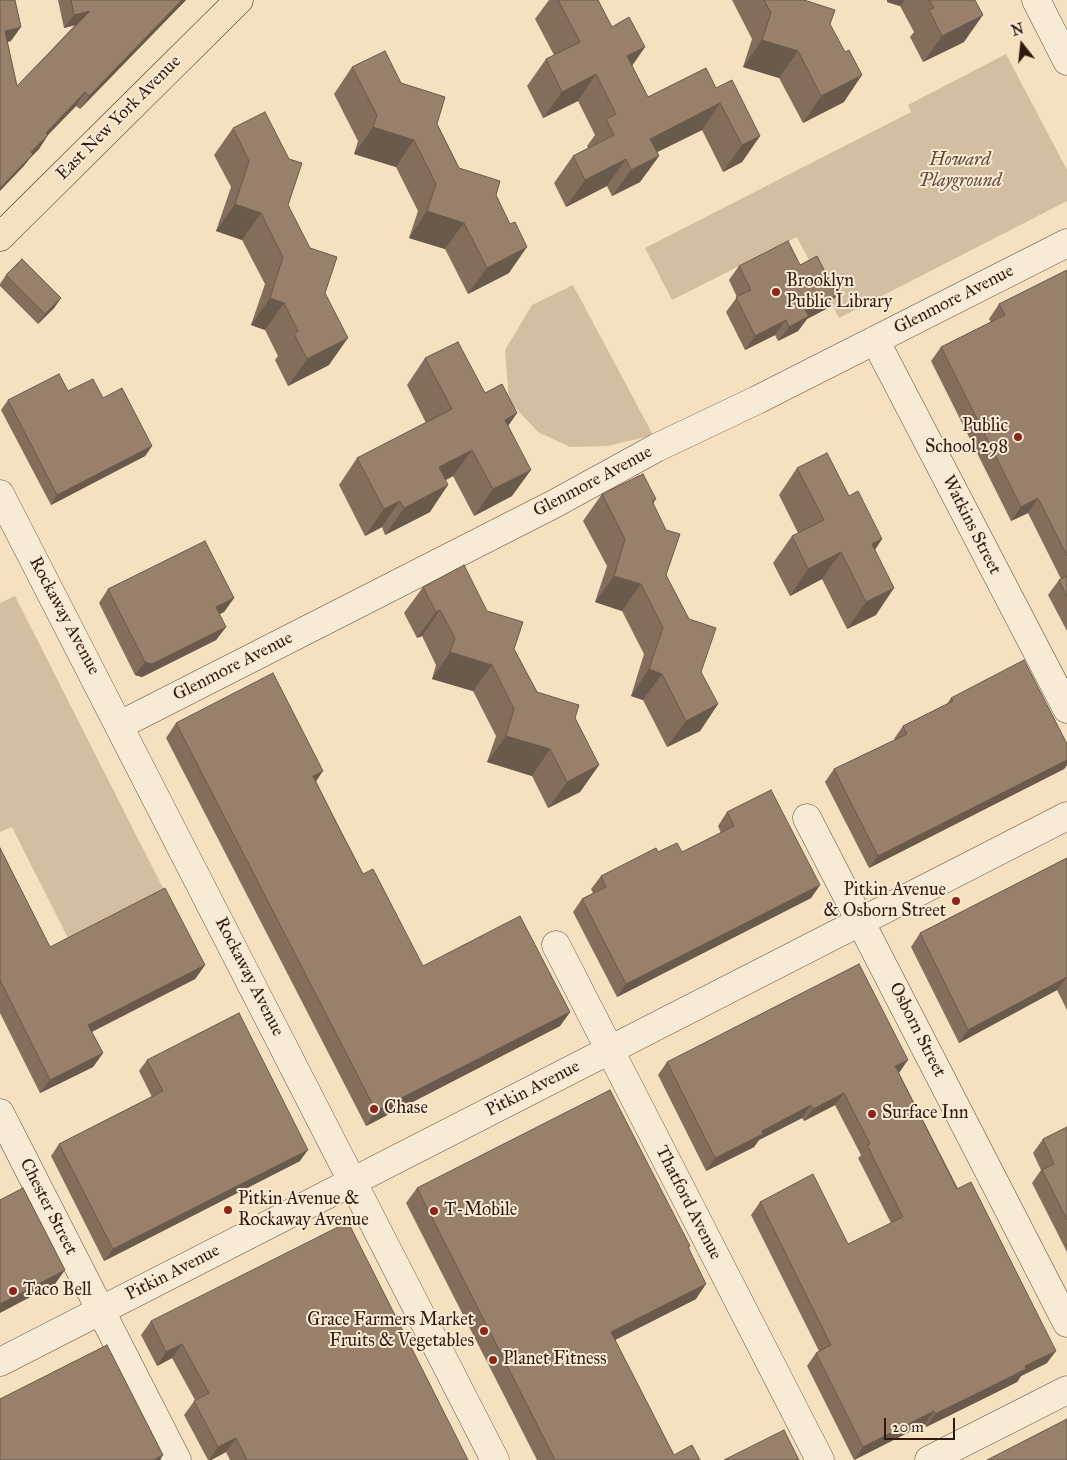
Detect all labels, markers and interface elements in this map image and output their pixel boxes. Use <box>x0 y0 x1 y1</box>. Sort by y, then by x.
north arrow <box>997 20 1047 70</box>
text: N <box>1010 20 1026 40</box>
street label: East New York Avenue <box>52 51 186 185</box>
park label: Howard Playground <box>918 150 1002 192</box>
street label: Glenmore Avenue <box>891 261 1017 339</box>
place label: Brooklyn Public Library <box>786 271 892 314</box>
marker: Brooklyn Public Library <box>770 286 782 298</box>
place label: Public School 298 <box>925 416 1008 458</box>
marker: Public School 298 <box>1012 431 1024 443</box>
street label: Glenmore Avenue <box>530 442 656 522</box>
street label: Watkins Street <box>937 472 1005 578</box>
street label: Rockaway Avenue <box>24 553 104 679</box>
street label: Glenmore Avenue <box>170 628 296 706</box>
place label: Pitkin Avenue & Osborn Street <box>824 880 946 922</box>
marker: Pitkin Avenue & Osborn Street <box>950 895 962 907</box>
street label: Rockaway Avenue <box>210 914 288 1040</box>
street label: Osborn Street <box>884 979 950 1081</box>
street label: Pitkin Avenue <box>482 1056 584 1122</box>
place label: Chase <box>384 1098 428 1120</box>
marker: Chase <box>368 1103 380 1115</box>
place label: Surface Inn <box>882 1103 969 1125</box>
marker: Surface Inn <box>866 1108 878 1120</box>
street label: Thatford Avenue <box>650 1142 726 1264</box>
street label: Chester Street <box>14 1155 82 1259</box>
place label: Pitkin Avenue & Rockaway Avenue <box>238 1189 369 1232</box>
place label: T-Mobile <box>444 1200 517 1222</box>
marker: Pitkin Avenue & Rockaway Avenue <box>222 1204 234 1216</box>
marker: T-Mobile <box>428 1205 440 1217</box>
street label: Pitkin Avenue <box>122 1240 224 1306</box>
place label: Taco Bell <box>23 1280 92 1302</box>
marker: Taco Bell <box>7 1285 19 1297</box>
place label: Grace Farmers Market Fruits & Vegetables <box>307 1310 474 1352</box>
marker: Grace Farmers Market Fruits & Vegetables <box>478 1325 490 1337</box>
place label: Planet Fitness <box>503 1349 607 1371</box>
marker: Planet Fitness <box>487 1354 499 1366</box>
scale bar <box>887 1408 958 1440</box>
text: 20 m <box>892 1418 924 1436</box>

